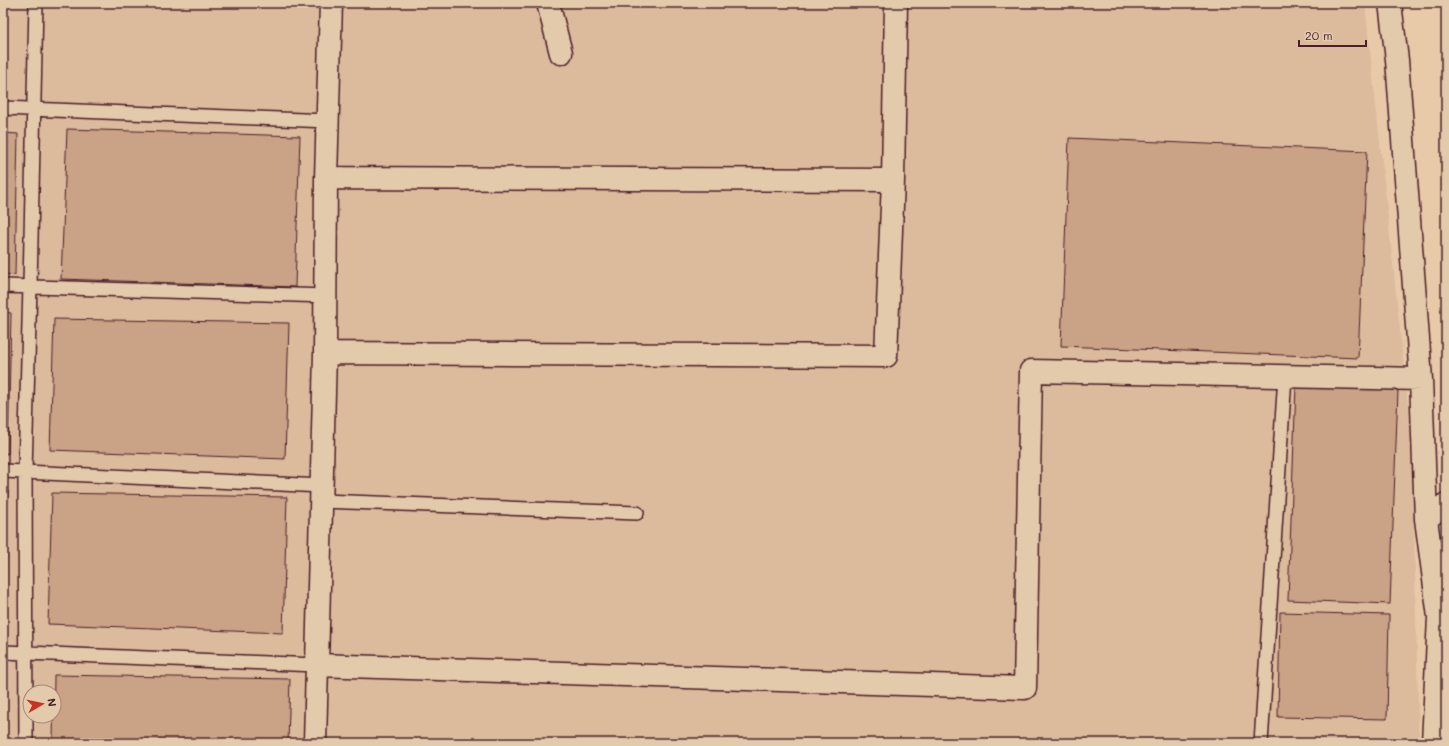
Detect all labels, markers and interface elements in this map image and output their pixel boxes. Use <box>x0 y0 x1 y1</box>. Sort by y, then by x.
scale bar <box>1299 22 1366 48</box>
text: 20 m <box>1305 27 1333 43</box>
north arrow <box>22 684 62 724</box>
text: N <box>44 697 60 708</box>

